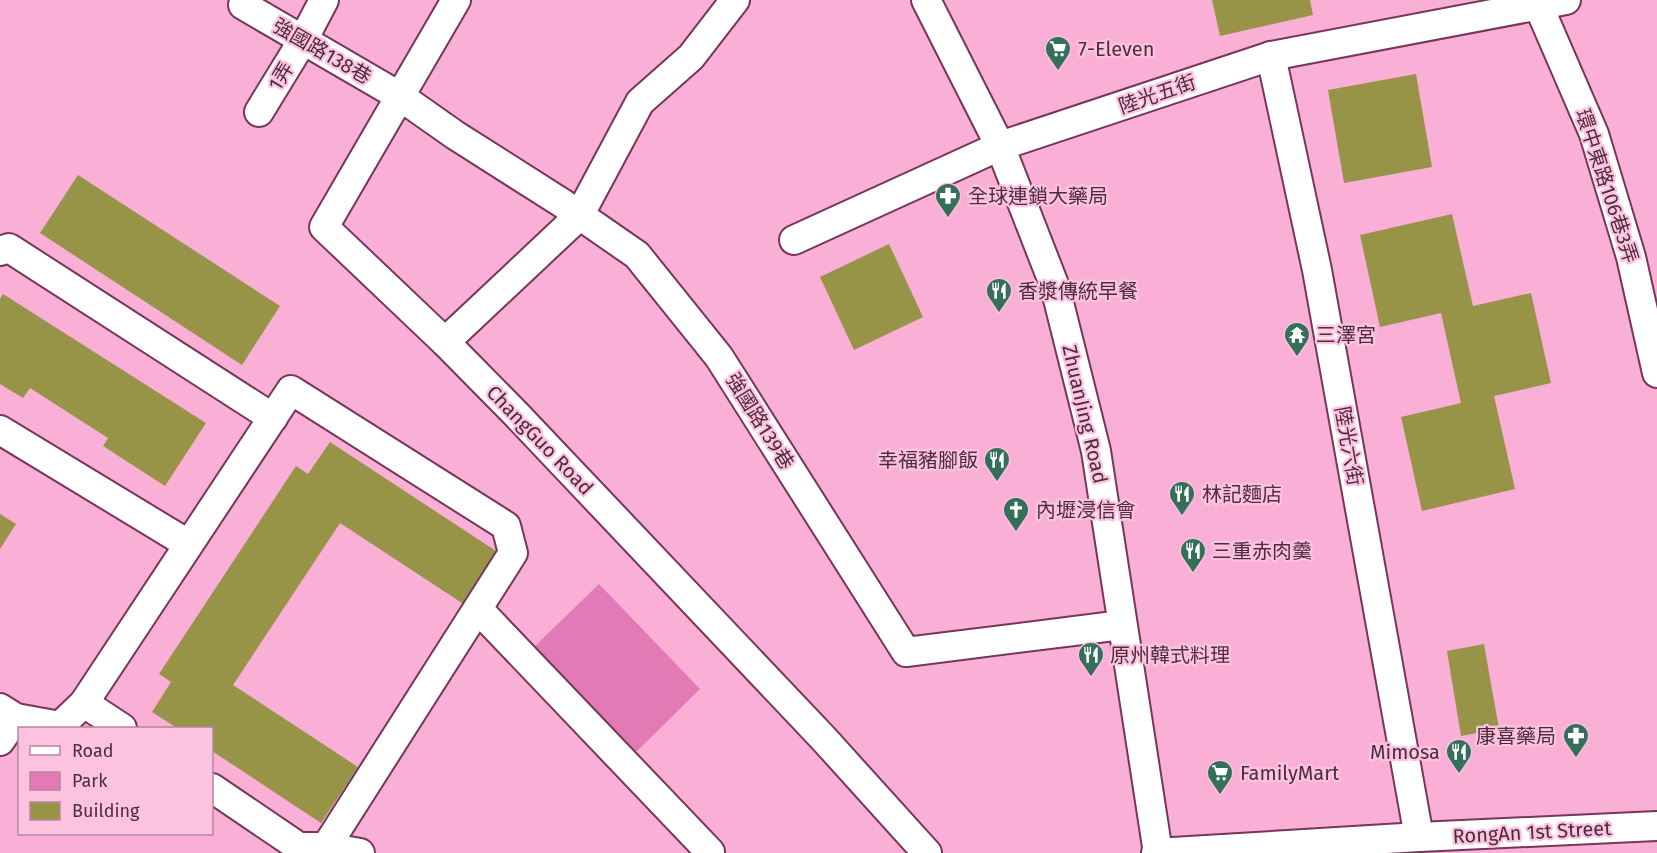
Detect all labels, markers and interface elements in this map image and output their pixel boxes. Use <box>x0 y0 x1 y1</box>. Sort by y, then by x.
street label: 強國路138巷 <box>269 13 375 89</box>
supermarket icon: 7-Eleven <box>1043 34 1073 72</box>
place label: 7-Eleven <box>1078 37 1154 61</box>
street label: 1弄 <box>263 58 299 94</box>
street label: 陸光五街 <box>1115 70 1199 118</box>
street label: 環中東路106巷3弄 <box>1571 106 1643 266</box>
pharmacy icon: 全球連鎖大藥局 <box>933 181 963 219</box>
place label: 全球連鎖大藥局 <box>968 184 1108 208</box>
restaurant icon: 香漿傳統早餐 <box>984 276 1014 314</box>
place label: 香漿傳統早餐 <box>1018 279 1138 303</box>
temple icon: 三澤宮 <box>1282 320 1312 358</box>
place label: 三澤宮 <box>1316 323 1376 347</box>
street label: ZhuanJing Road <box>1057 342 1113 486</box>
street label: 強國路139巷 <box>721 368 799 474</box>
street label: ChangGuo Road <box>482 380 598 500</box>
street label: 陸光六街 <box>1330 405 1368 487</box>
restaurant icon: 幸福豬腳飯 <box>982 445 1012 483</box>
place label: 幸福豬腳飯 <box>878 448 978 472</box>
restaurant icon: 林記麵店 <box>1167 479 1197 517</box>
place label: 林記麵店 <box>1202 482 1282 506</box>
church icon: 內壢浸信會 <box>1001 495 1031 533</box>
place label: 內壢浸信會 <box>1036 498 1136 522</box>
restaurant icon: 三重赤肉羹 <box>1178 536 1208 574</box>
place label: 三重赤肉羹 <box>1212 539 1312 563</box>
restaurant icon: 原州韓式料理 <box>1076 640 1106 678</box>
place label: 原州韓式料理 <box>1110 643 1230 667</box>
pharmacy icon: 康喜藥局 <box>1561 721 1591 759</box>
place label: 康喜藥局 <box>1476 724 1556 748</box>
legend <box>18 727 213 835</box>
restaurant icon: Mimosa <box>1444 737 1474 775</box>
text: Road <box>72 740 114 762</box>
place label: Mimosa <box>1370 740 1440 764</box>
supermarket icon: FamilyMart <box>1205 758 1235 796</box>
place label: FamilyMart <box>1240 761 1340 785</box>
text: Park <box>72 770 108 792</box>
text: Building <box>72 800 140 822</box>
street label: RongAn 1st Street <box>1452 816 1613 848</box>

